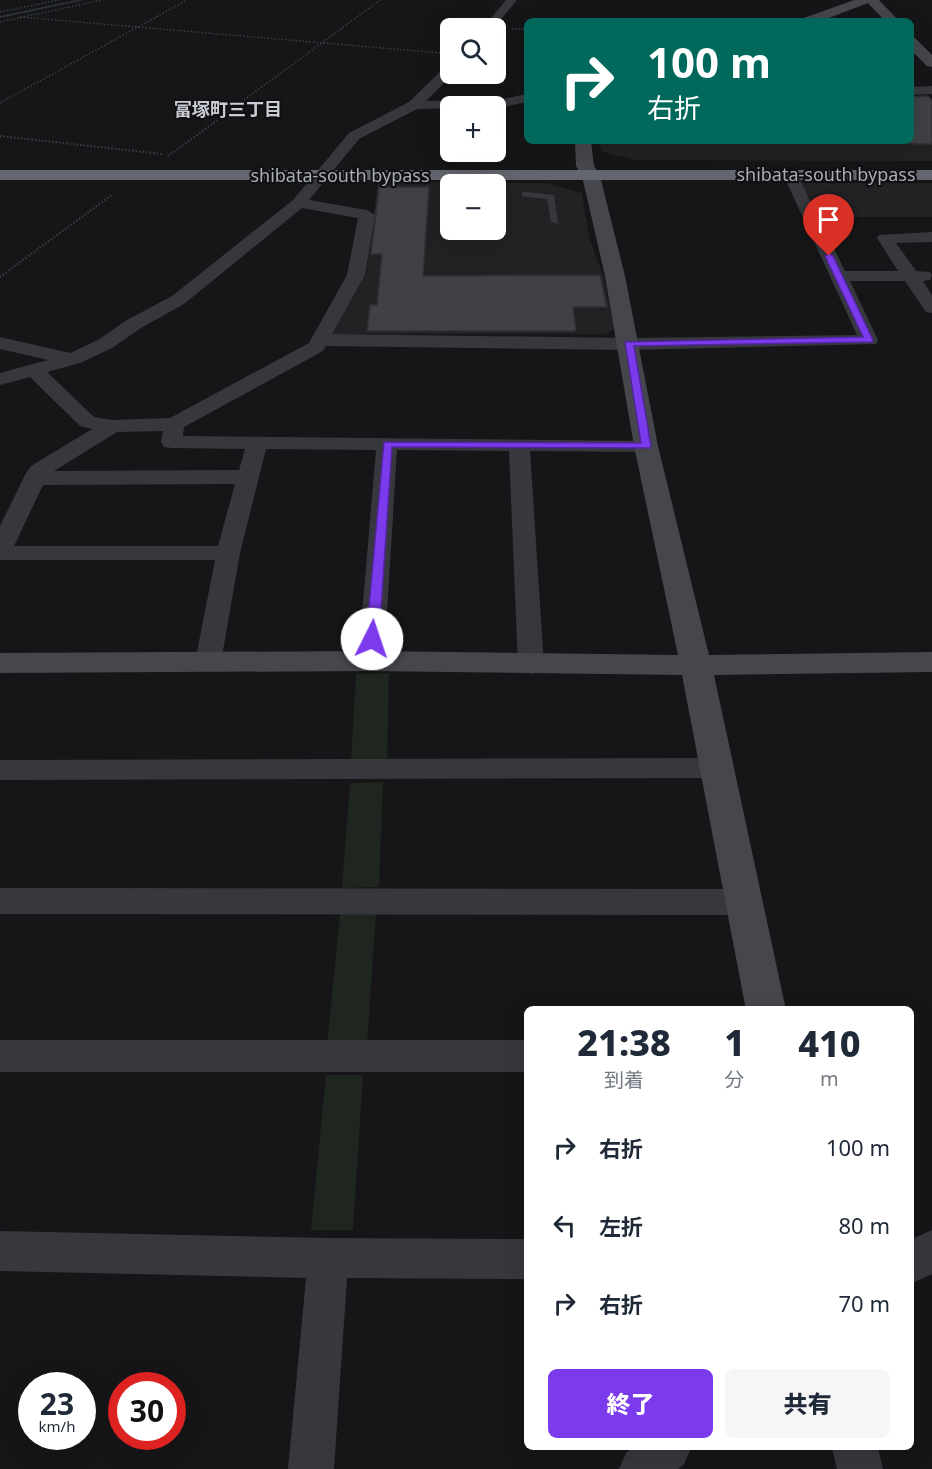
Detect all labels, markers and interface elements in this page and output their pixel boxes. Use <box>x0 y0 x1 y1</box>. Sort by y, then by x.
map controls <box>440 18 506 240</box>
button: search <box>440 18 506 84</box>
text: 100 m <box>647 33 771 90</box>
icon: right <box>548 42 626 120</box>
text: 右折 <box>647 89 701 126</box>
button: + <box>440 96 506 162</box>
district label: 富塚町三丁目 <box>174 97 282 121</box>
street label: shibata-south bypass <box>736 162 916 186</box>
street label: shibata-south bypass <box>250 163 430 187</box>
button: − <box>440 174 506 240</box>
pin <box>803 194 854 256</box>
icon: arrive <box>812 203 845 236</box>
position arrow <box>340 607 404 671</box>
text: 21:38 <box>577 1018 671 1067</box>
text: 1 <box>724 1018 745 1067</box>
text: 410 <box>798 1019 861 1068</box>
text: m <box>820 1065 839 1092</box>
text: 到着 <box>604 1066 644 1093</box>
text: 分 <box>725 1066 745 1093</box>
icon: right <box>548 1131 581 1164</box>
text: 100 m <box>826 1132 890 1162</box>
text: 右折 <box>599 1133 643 1163</box>
icon: left <box>548 1209 581 1242</box>
text: 80 m <box>839 1210 890 1240</box>
text: 左折 <box>599 1211 643 1241</box>
icon: right <box>548 1287 581 1320</box>
text: 70 m <box>839 1288 890 1318</box>
text: 右折 <box>599 1289 643 1319</box>
button: 終了 <box>548 1369 713 1438</box>
button: 共有 <box>725 1369 890 1438</box>
speed limit sign: 30 <box>108 1372 186 1450</box>
text: 23 <box>40 1383 74 1424</box>
text: km/h <box>39 1416 75 1436</box>

